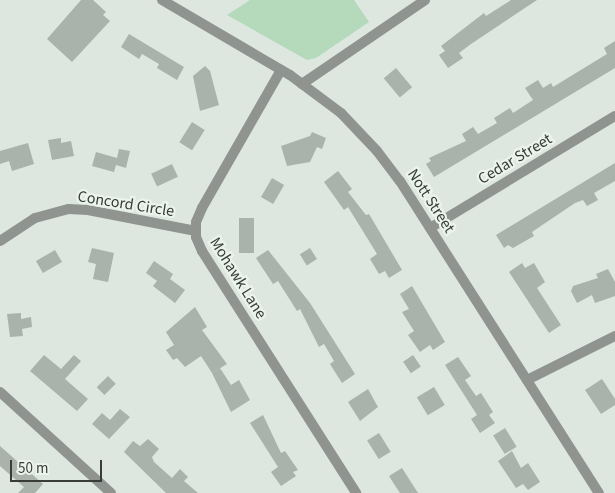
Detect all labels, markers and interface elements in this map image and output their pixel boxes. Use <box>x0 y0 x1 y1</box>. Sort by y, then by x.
street label: Cedar Street <box>475 129 555 189</box>
street label: Nott Street <box>403 165 459 237</box>
street label: Concord Circle <box>76 187 176 221</box>
street label: Mohawk Lane <box>205 234 271 322</box>
scale bar <box>12 450 105 482</box>
text: 50 m <box>18 458 48 479</box>

